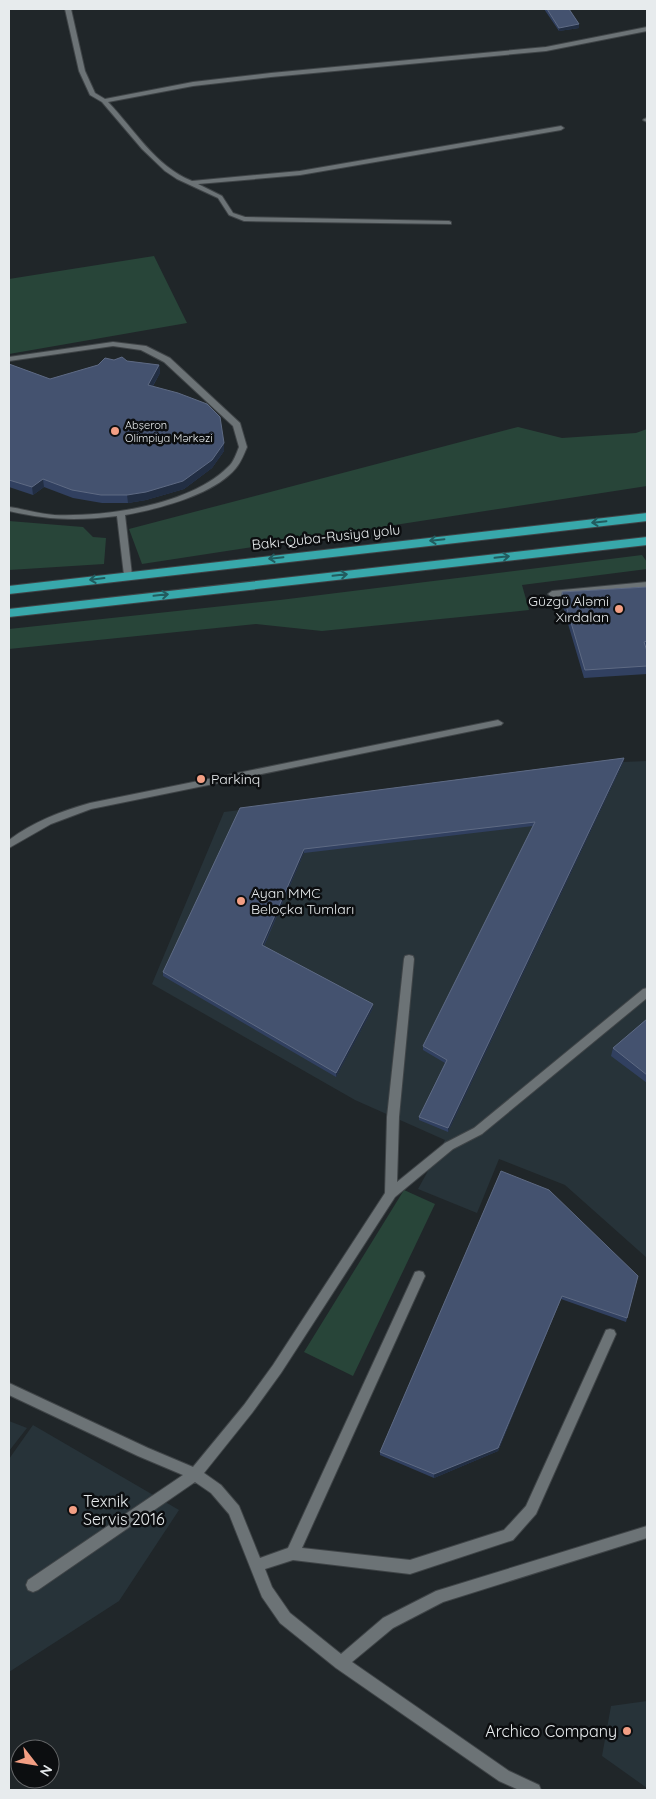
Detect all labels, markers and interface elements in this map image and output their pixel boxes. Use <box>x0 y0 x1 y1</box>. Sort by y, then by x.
place label: Abşeron Olimpiya Mərkəzi <box>125 418 213 445</box>
marker: Abşeron Olimpiya Mərkəzi <box>109 425 121 437</box>
one-way arrow <box>591 517 607 527</box>
street label: Bakı-Quba-Rusiya yolu <box>251 520 401 554</box>
one-way arrow <box>430 535 446 545</box>
one-way arrow <box>494 552 510 562</box>
one-way arrow <box>268 553 284 563</box>
one-way arrow <box>332 570 348 580</box>
one-way arrow <box>89 574 105 584</box>
one-way arrow <box>153 591 169 600</box>
place label: Güzgü Aləmi Xırdalan <box>528 592 609 626</box>
marker: Güzgü Aləmi Xırdalan <box>613 603 625 615</box>
place label: Parkinq <box>211 770 260 788</box>
marker: Parkinq <box>195 773 207 785</box>
place label: Ayan MMC Beloçka Tumları <box>251 884 354 918</box>
marker: Ayan MMC Beloçka Tumları <box>235 895 247 907</box>
place label: Texnik Servis 2016 <box>83 1491 165 1529</box>
marker: Texnik Servis 2016 <box>67 1504 79 1516</box>
place label: Archico Company <box>485 1721 617 1741</box>
marker: Archico Company <box>621 1725 633 1737</box>
north arrow <box>10 1739 60 1789</box>
text: N <box>36 1762 57 1780</box>

